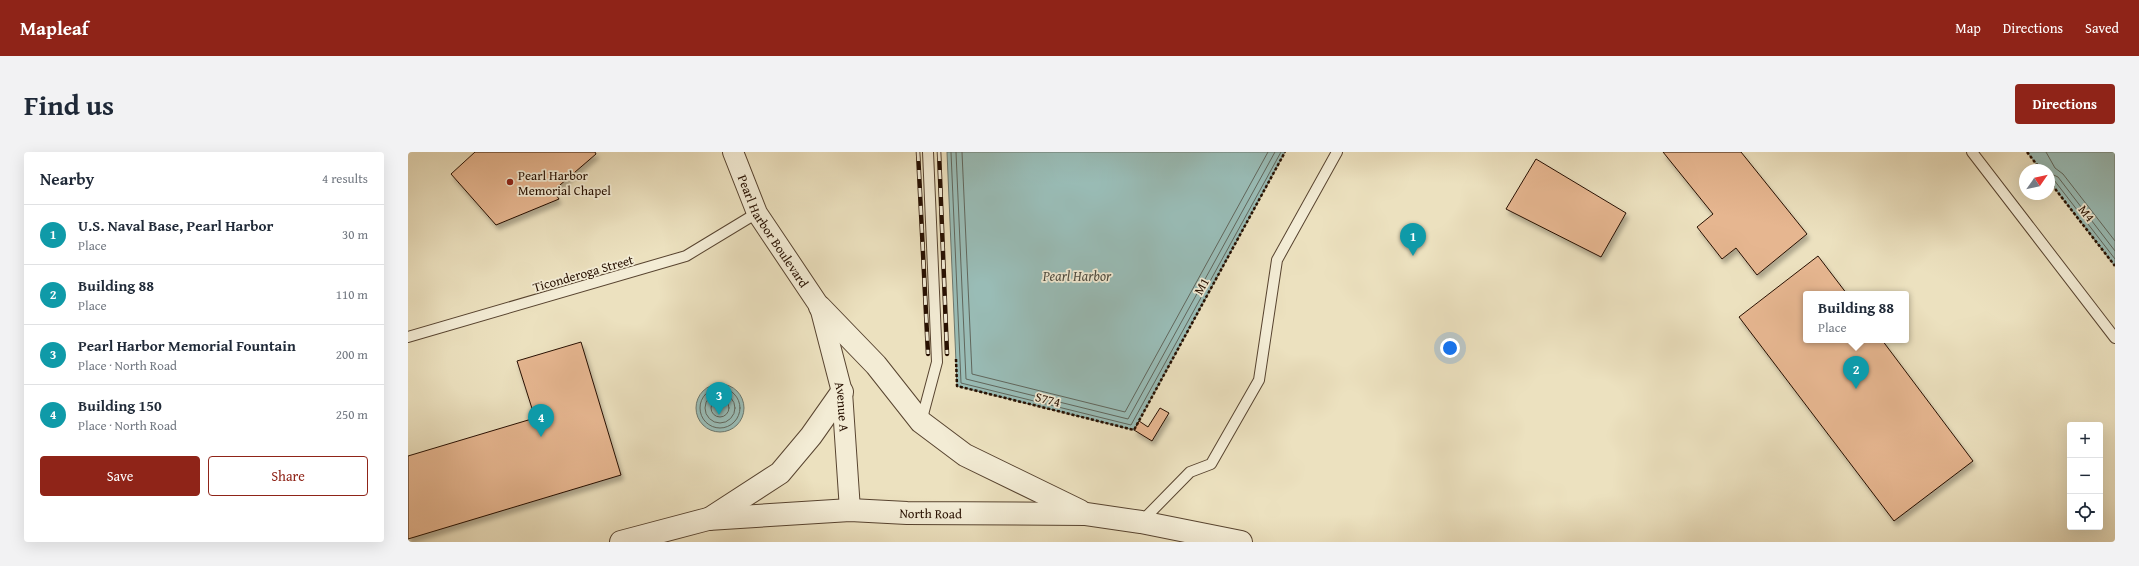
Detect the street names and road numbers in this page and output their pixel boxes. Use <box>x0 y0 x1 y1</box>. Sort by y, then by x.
street label: Pearl Harbor Boulevard <box>733 172 813 291</box>
street label: M4 <box>2074 201 2099 226</box>
street label: Ticonderoga Street <box>531 250 636 297</box>
street label: M1 <box>1189 274 1214 298</box>
street label: Avenue A <box>830 379 854 433</box>
street label: S774 <box>1033 387 1062 412</box>
street label: North Road <box>899 504 962 523</box>

